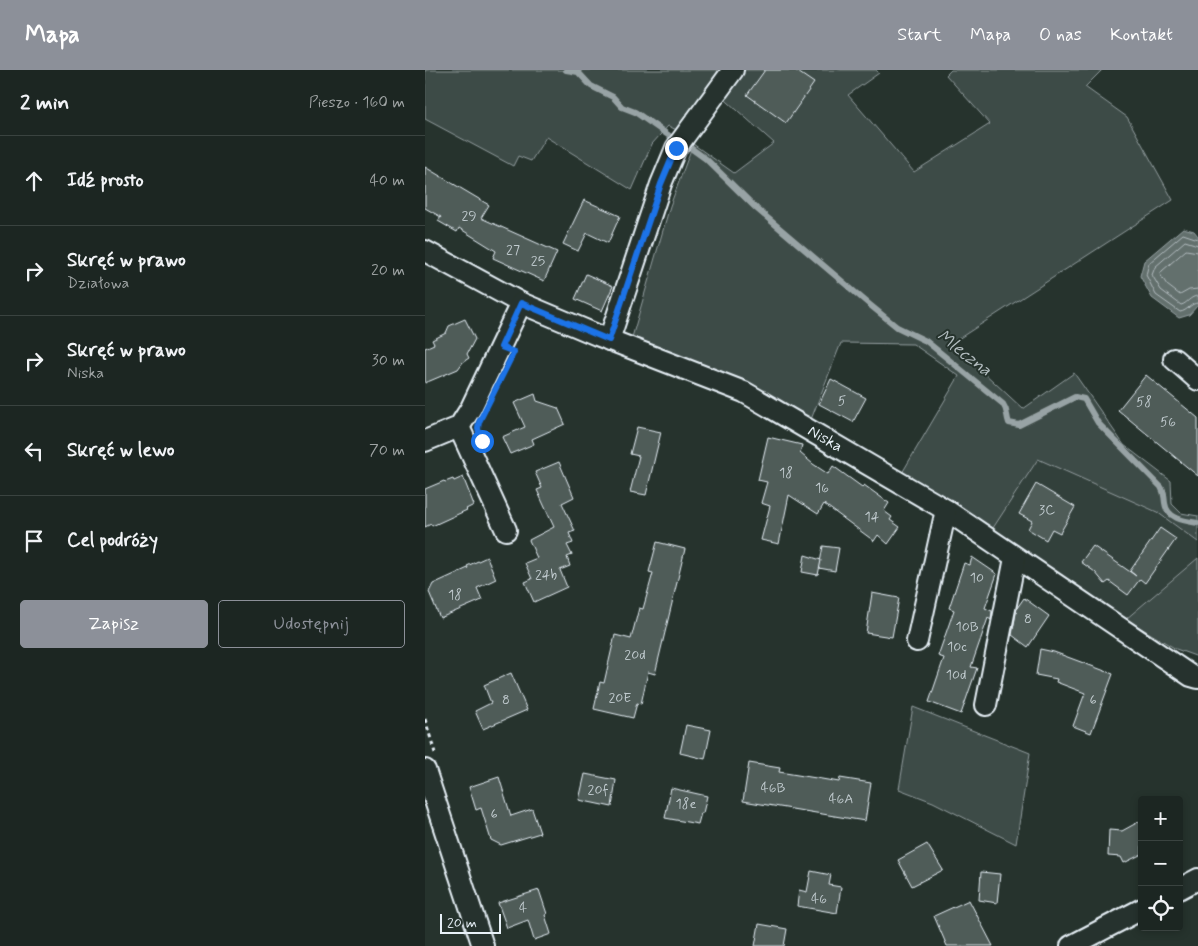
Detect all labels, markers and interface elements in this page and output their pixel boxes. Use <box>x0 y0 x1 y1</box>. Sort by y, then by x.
text: Mapa <box>25 20 80 51</box>
text: Start <box>897 23 942 47</box>
text: Mapa <box>970 23 1011 47</box>
text: O nas <box>1039 23 1082 47</box>
text: Kontakt <box>1110 23 1173 47</box>
text: 2 min <box>20 89 69 117</box>
text: Pieszo · 160 m <box>309 92 405 113</box>
route end <box>665 137 688 160</box>
icon: ahead <box>20 167 48 195</box>
text: Idź prosto <box>67 168 144 193</box>
text: 40 m <box>369 170 405 191</box>
house number: 29 <box>461 207 477 225</box>
house number: 27 <box>506 241 520 259</box>
text: Skręć w prawo <box>67 248 186 273</box>
house number: 25 <box>531 252 545 270</box>
icon: right <box>20 257 48 285</box>
text: 20 m <box>371 260 405 281</box>
text: Działowa <box>67 273 129 294</box>
water label: Mleczna <box>932 324 997 382</box>
text: Skręć w prawo <box>67 338 186 363</box>
icon: right <box>20 347 48 375</box>
text: 30 m <box>372 350 405 371</box>
text: Niska <box>67 363 104 384</box>
house number: 5 <box>838 392 846 410</box>
house number: 58 <box>1136 393 1152 411</box>
house number: 56 <box>1160 413 1176 431</box>
street label: Niska <box>804 421 847 457</box>
route start <box>471 430 494 453</box>
icon: left <box>20 437 48 465</box>
text: Skręć w lewo <box>67 438 175 463</box>
text: 70 m <box>369 440 405 461</box>
house number: 18 <box>779 464 793 482</box>
house number: 16 <box>815 479 829 497</box>
house number: 3C <box>1039 501 1055 519</box>
house number: 14 <box>865 508 880 526</box>
icon: arrive <box>20 527 48 555</box>
text: Cel podróży <box>67 528 158 553</box>
house number: 24b <box>535 566 557 584</box>
house number: 10 <box>970 569 984 587</box>
house number: 18 <box>448 586 462 604</box>
button: Zapisz <box>20 600 208 648</box>
button: Udostępnij <box>218 600 405 648</box>
house number: 8 <box>1024 610 1032 628</box>
house number: 10B <box>955 618 979 636</box>
house number: 10c <box>947 638 967 656</box>
house number: 20d <box>624 646 646 664</box>
house number: 10d <box>946 666 966 684</box>
house number: 20E <box>608 689 632 707</box>
house number: 8 <box>502 691 510 709</box>
house number: 6 <box>1089 691 1097 709</box>
house number: 46B <box>761 779 786 797</box>
house number: 20f <box>588 781 608 799</box>
house number: 46A <box>828 790 854 808</box>
house number: 18e <box>676 795 697 813</box>
map controls <box>1138 796 1183 931</box>
button: + <box>1138 796 1183 841</box>
house number: 6 <box>490 805 498 823</box>
button: − <box>1138 841 1183 886</box>
button: locate <box>1138 886 1183 931</box>
house number: 46 <box>811 890 827 908</box>
house number: 4 <box>519 899 527 917</box>
scale bar <box>440 911 501 934</box>
text: 20 m <box>447 914 477 932</box>

